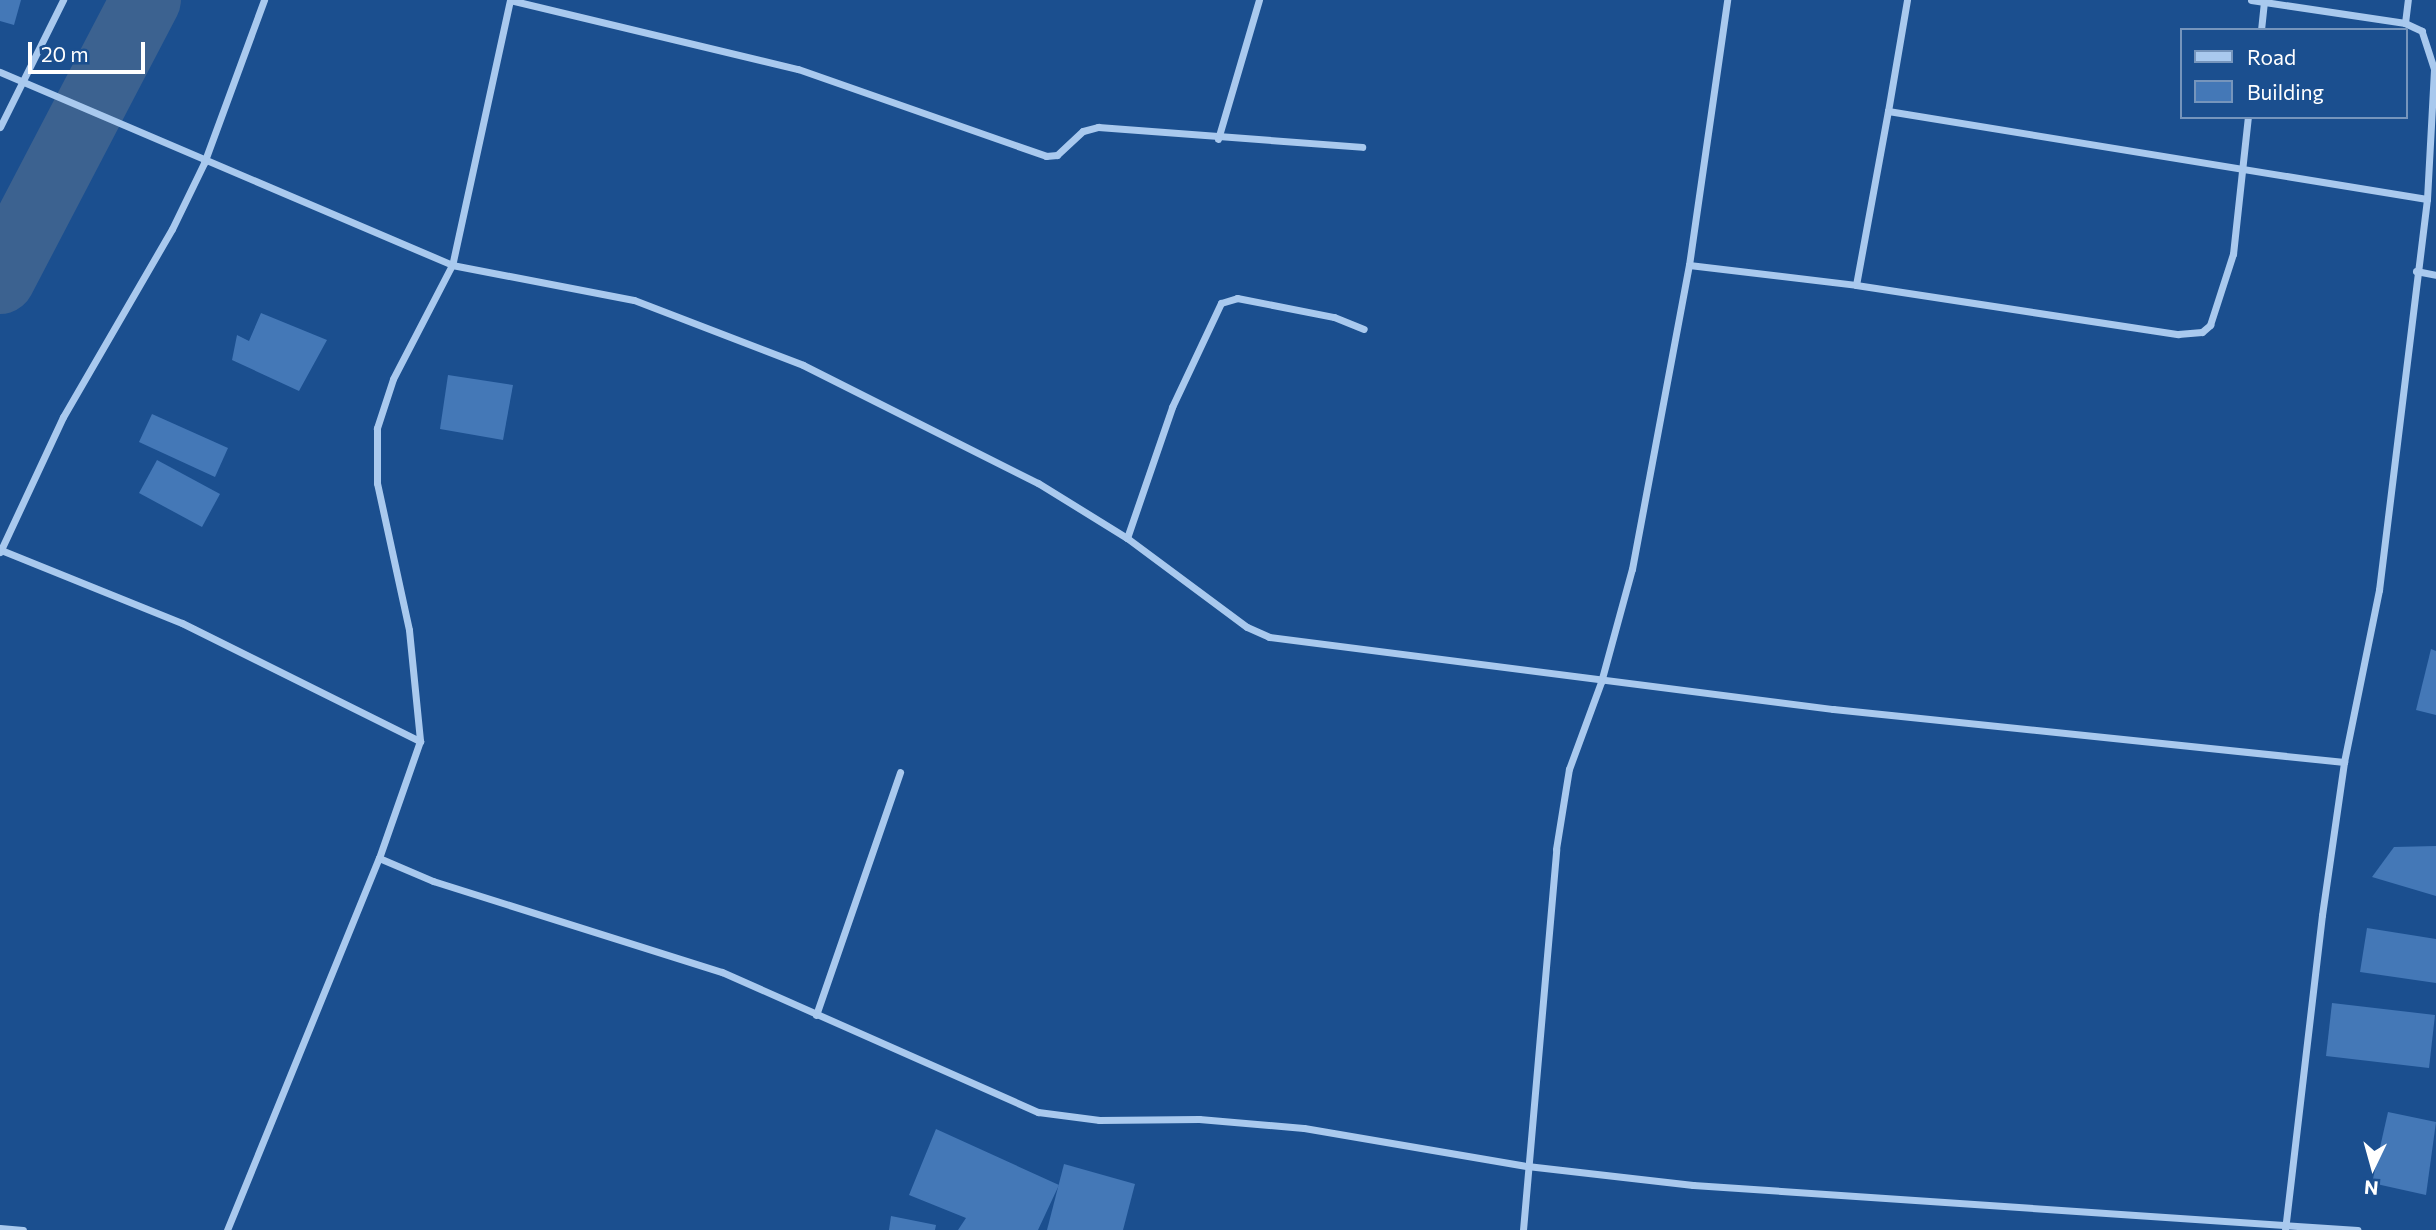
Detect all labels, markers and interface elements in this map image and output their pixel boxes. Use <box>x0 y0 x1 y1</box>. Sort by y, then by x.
scale bar <box>32 28 149 72</box>
legend <box>2180 28 2408 119</box>
text: 20 m <box>41 41 89 66</box>
text: Road <box>2247 44 2296 69</box>
text: Building <box>2247 79 2324 104</box>
north arrow <box>2338 1132 2408 1202</box>
text: N <box>2363 1176 2379 1200</box>

